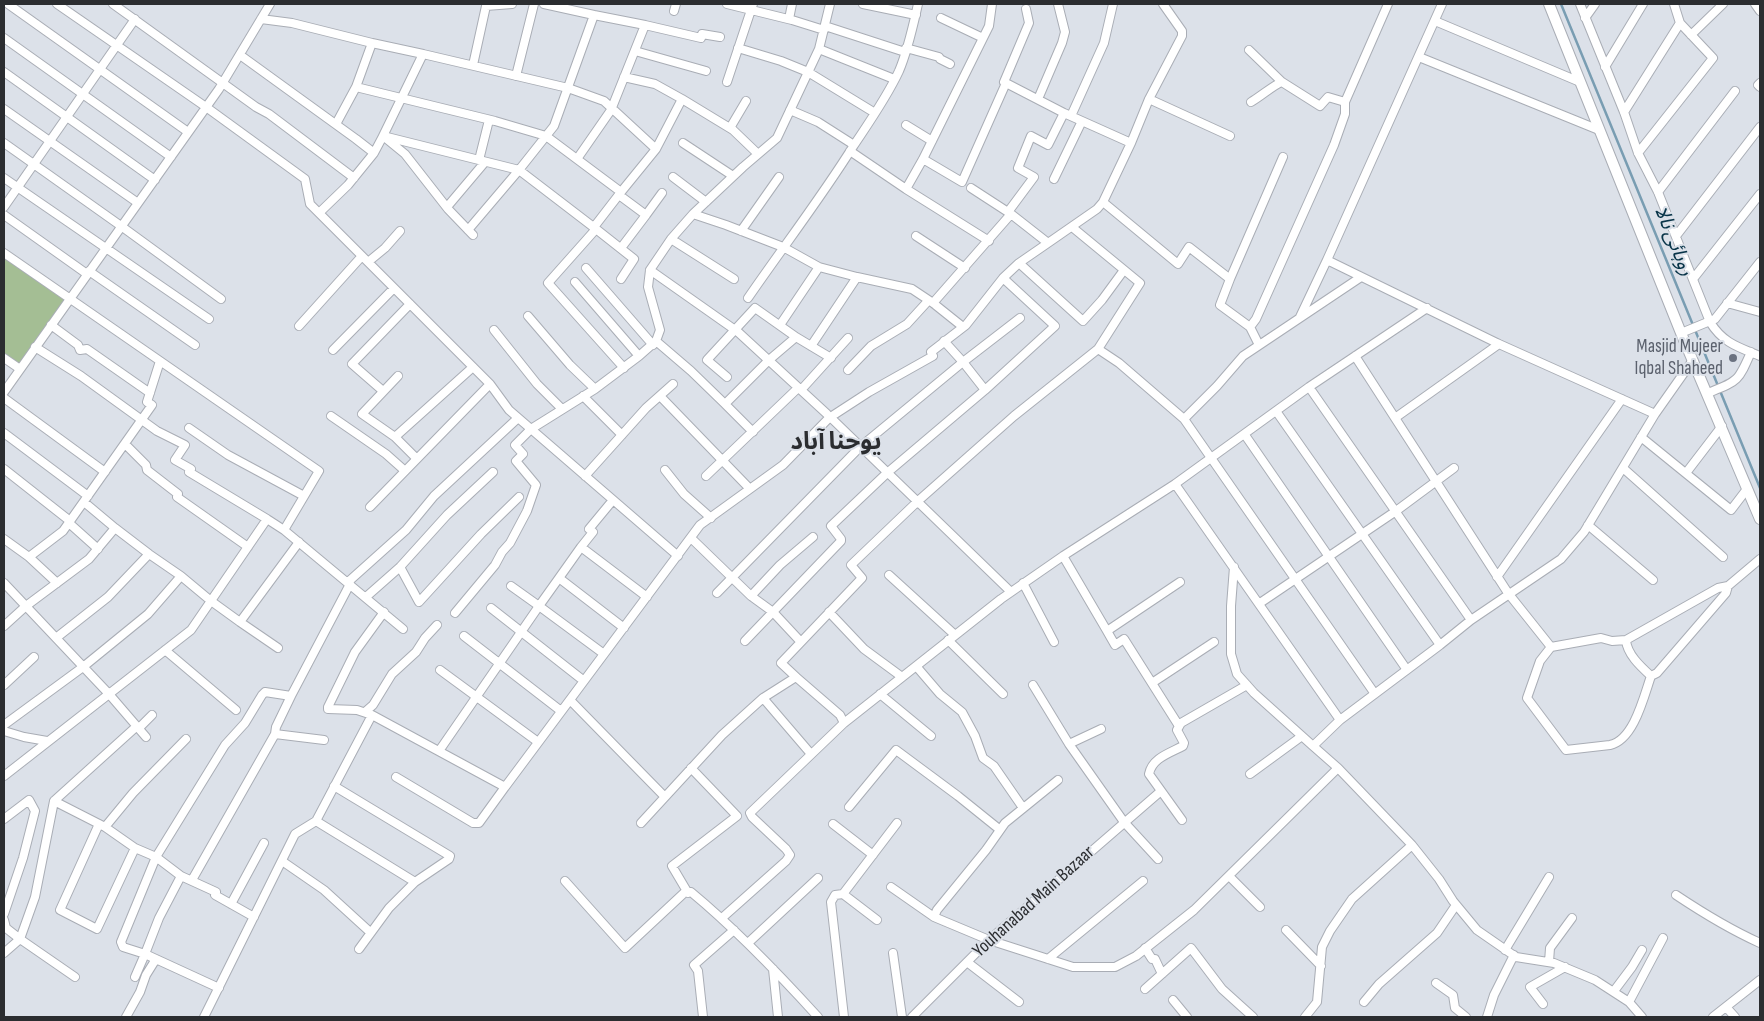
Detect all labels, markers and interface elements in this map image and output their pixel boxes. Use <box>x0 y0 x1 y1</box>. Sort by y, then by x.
water label: روہائی نالا <box>1648 202 1698 280</box>
place label: Masjid Mujeer Iqbal Shaheed <box>1635 336 1723 380</box>
marker: Masjid Mujeer Iqbal Shaheed <box>1727 352 1739 364</box>
district label: یوحنا آباد <box>790 429 882 457</box>
street label: Youhanabad Main Bazaar <box>968 841 1100 963</box>

